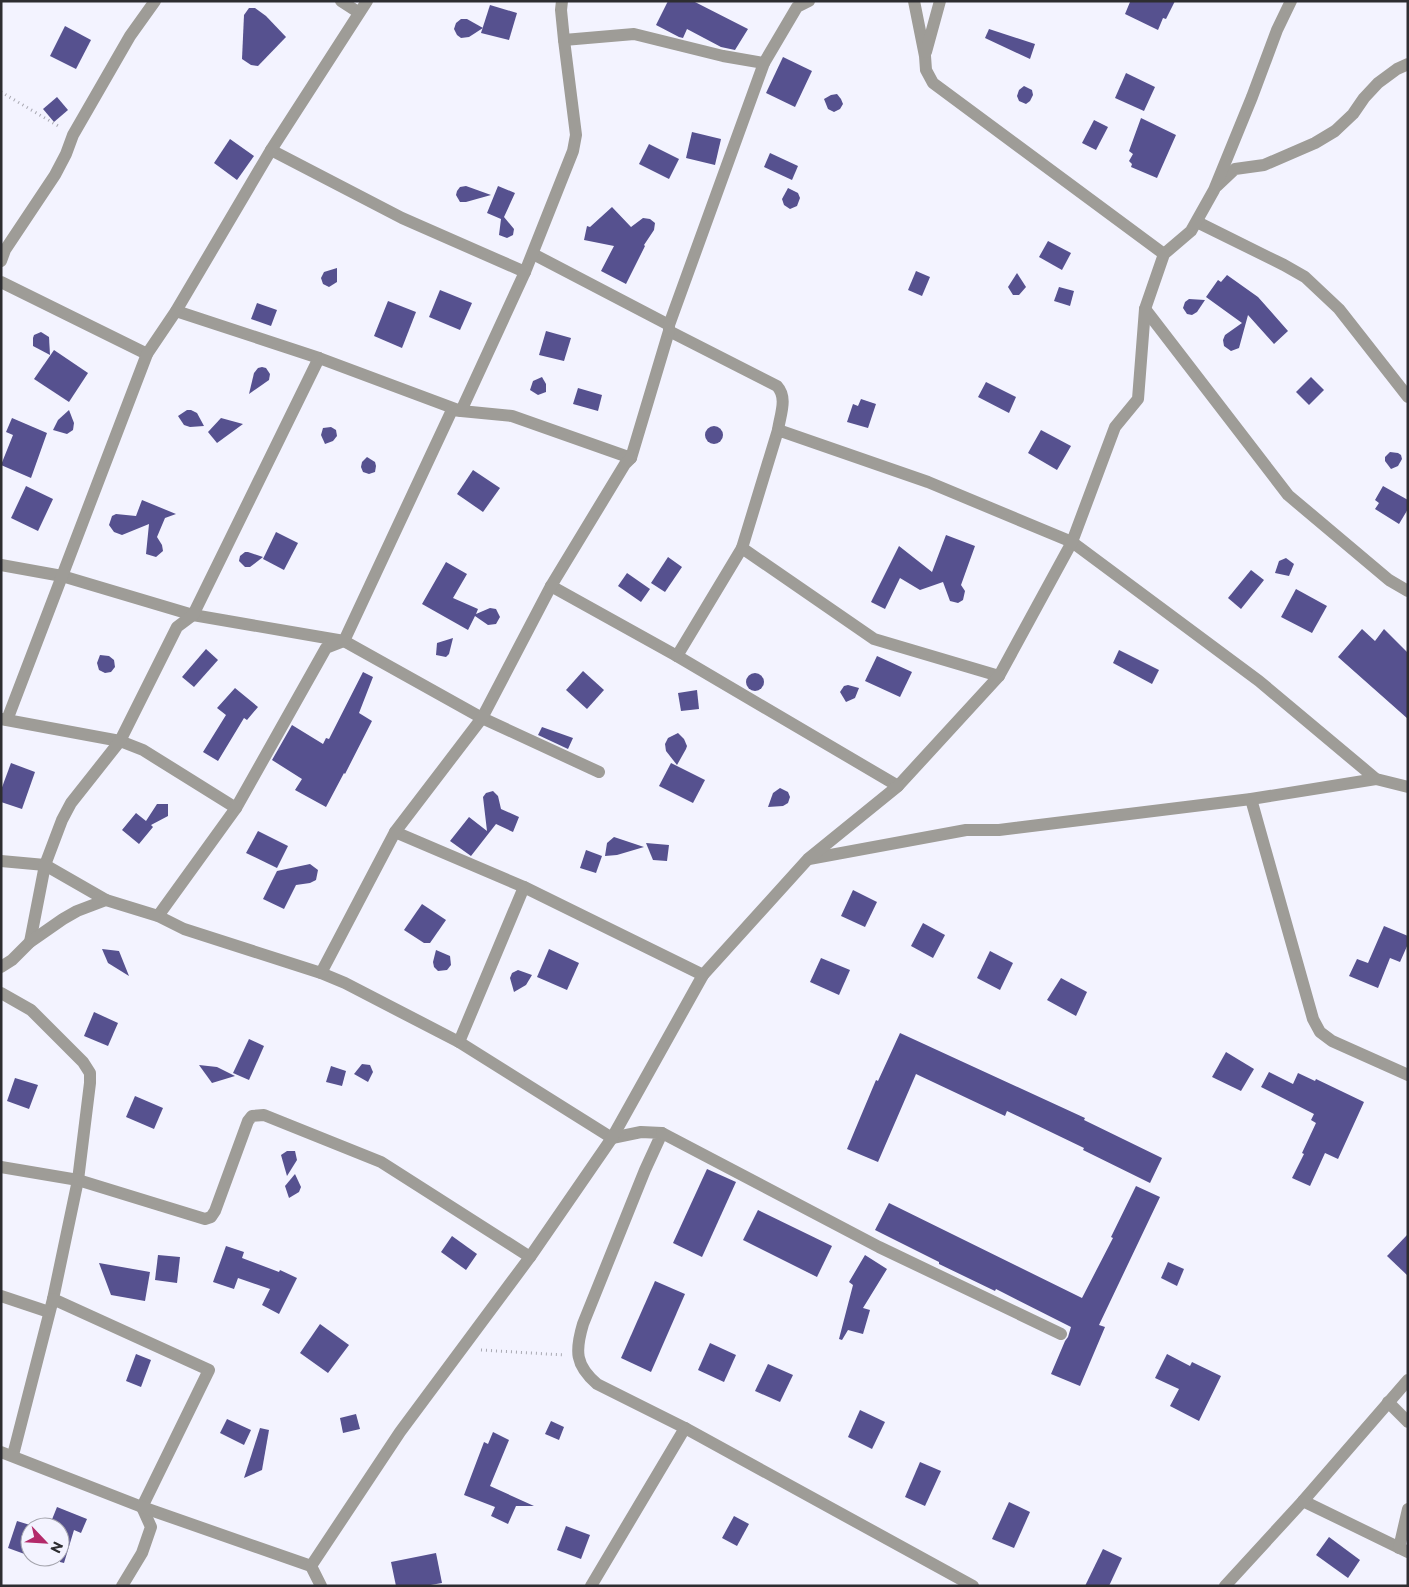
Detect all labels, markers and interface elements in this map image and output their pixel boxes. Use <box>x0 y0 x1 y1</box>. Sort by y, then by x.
north arrow <box>20 1517 70 1567</box>
text: N <box>47 1539 67 1556</box>

